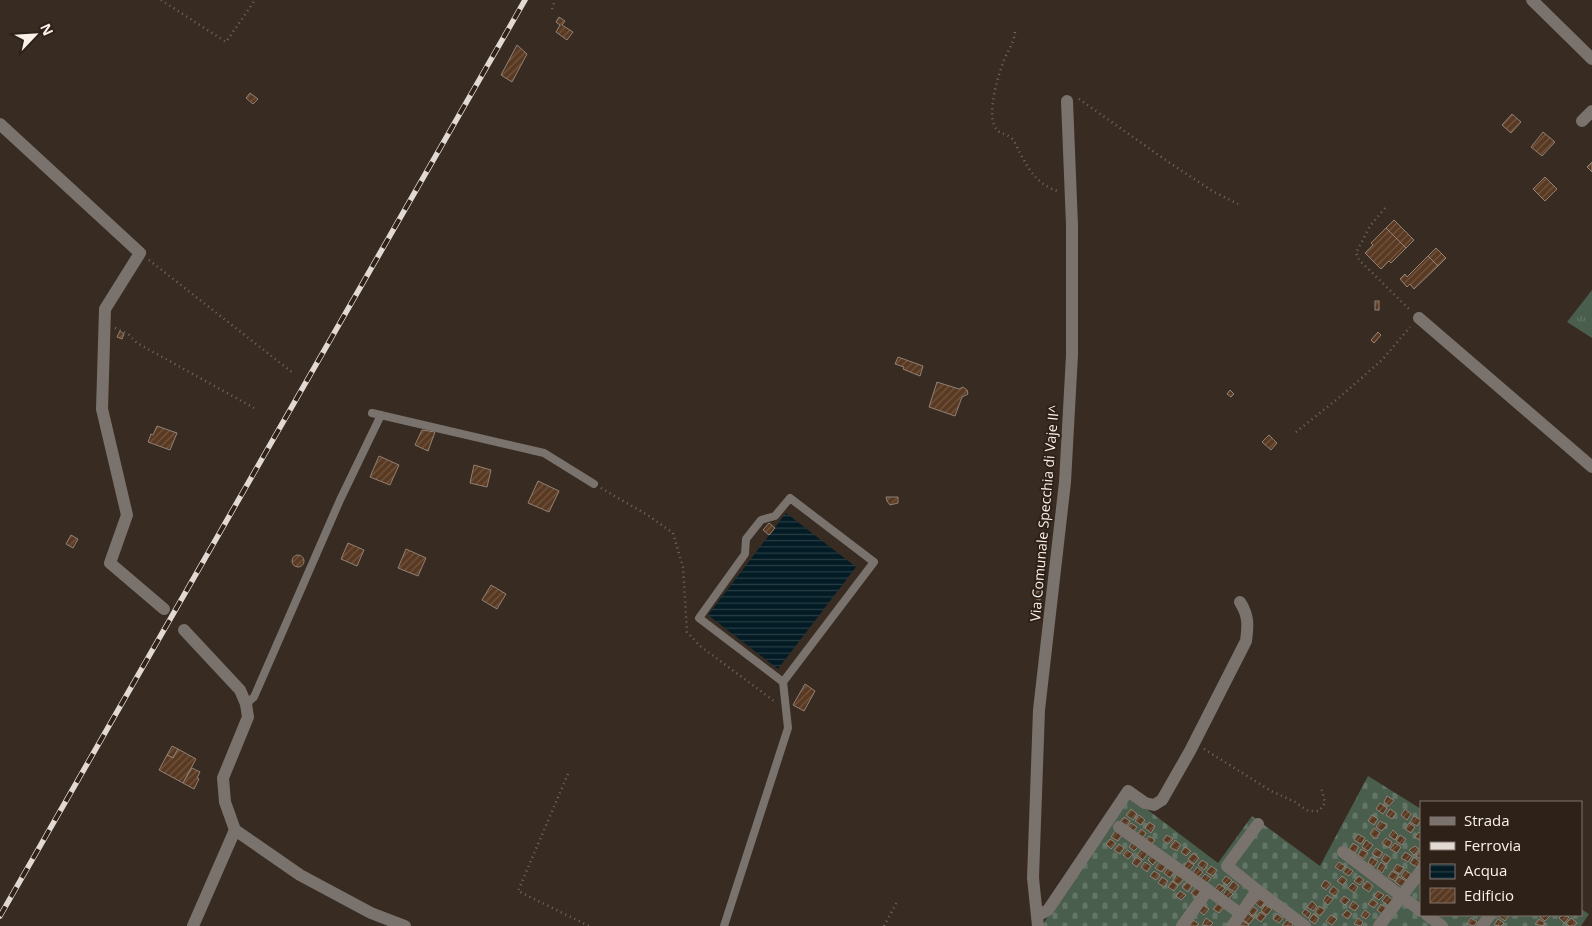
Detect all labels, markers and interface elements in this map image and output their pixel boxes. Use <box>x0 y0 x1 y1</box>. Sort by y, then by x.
north arrow <box>10 10 60 60</box>
text: N <box>36 20 58 38</box>
street label: Via Comunale Specchia di Vaje II^ <box>1025 404 1063 622</box>
legend <box>1420 801 1582 916</box>
text: Strada <box>1464 810 1510 830</box>
text: Ferrovia <box>1464 835 1521 855</box>
text: Acqua <box>1464 860 1507 880</box>
text: Edificio <box>1464 885 1514 905</box>

